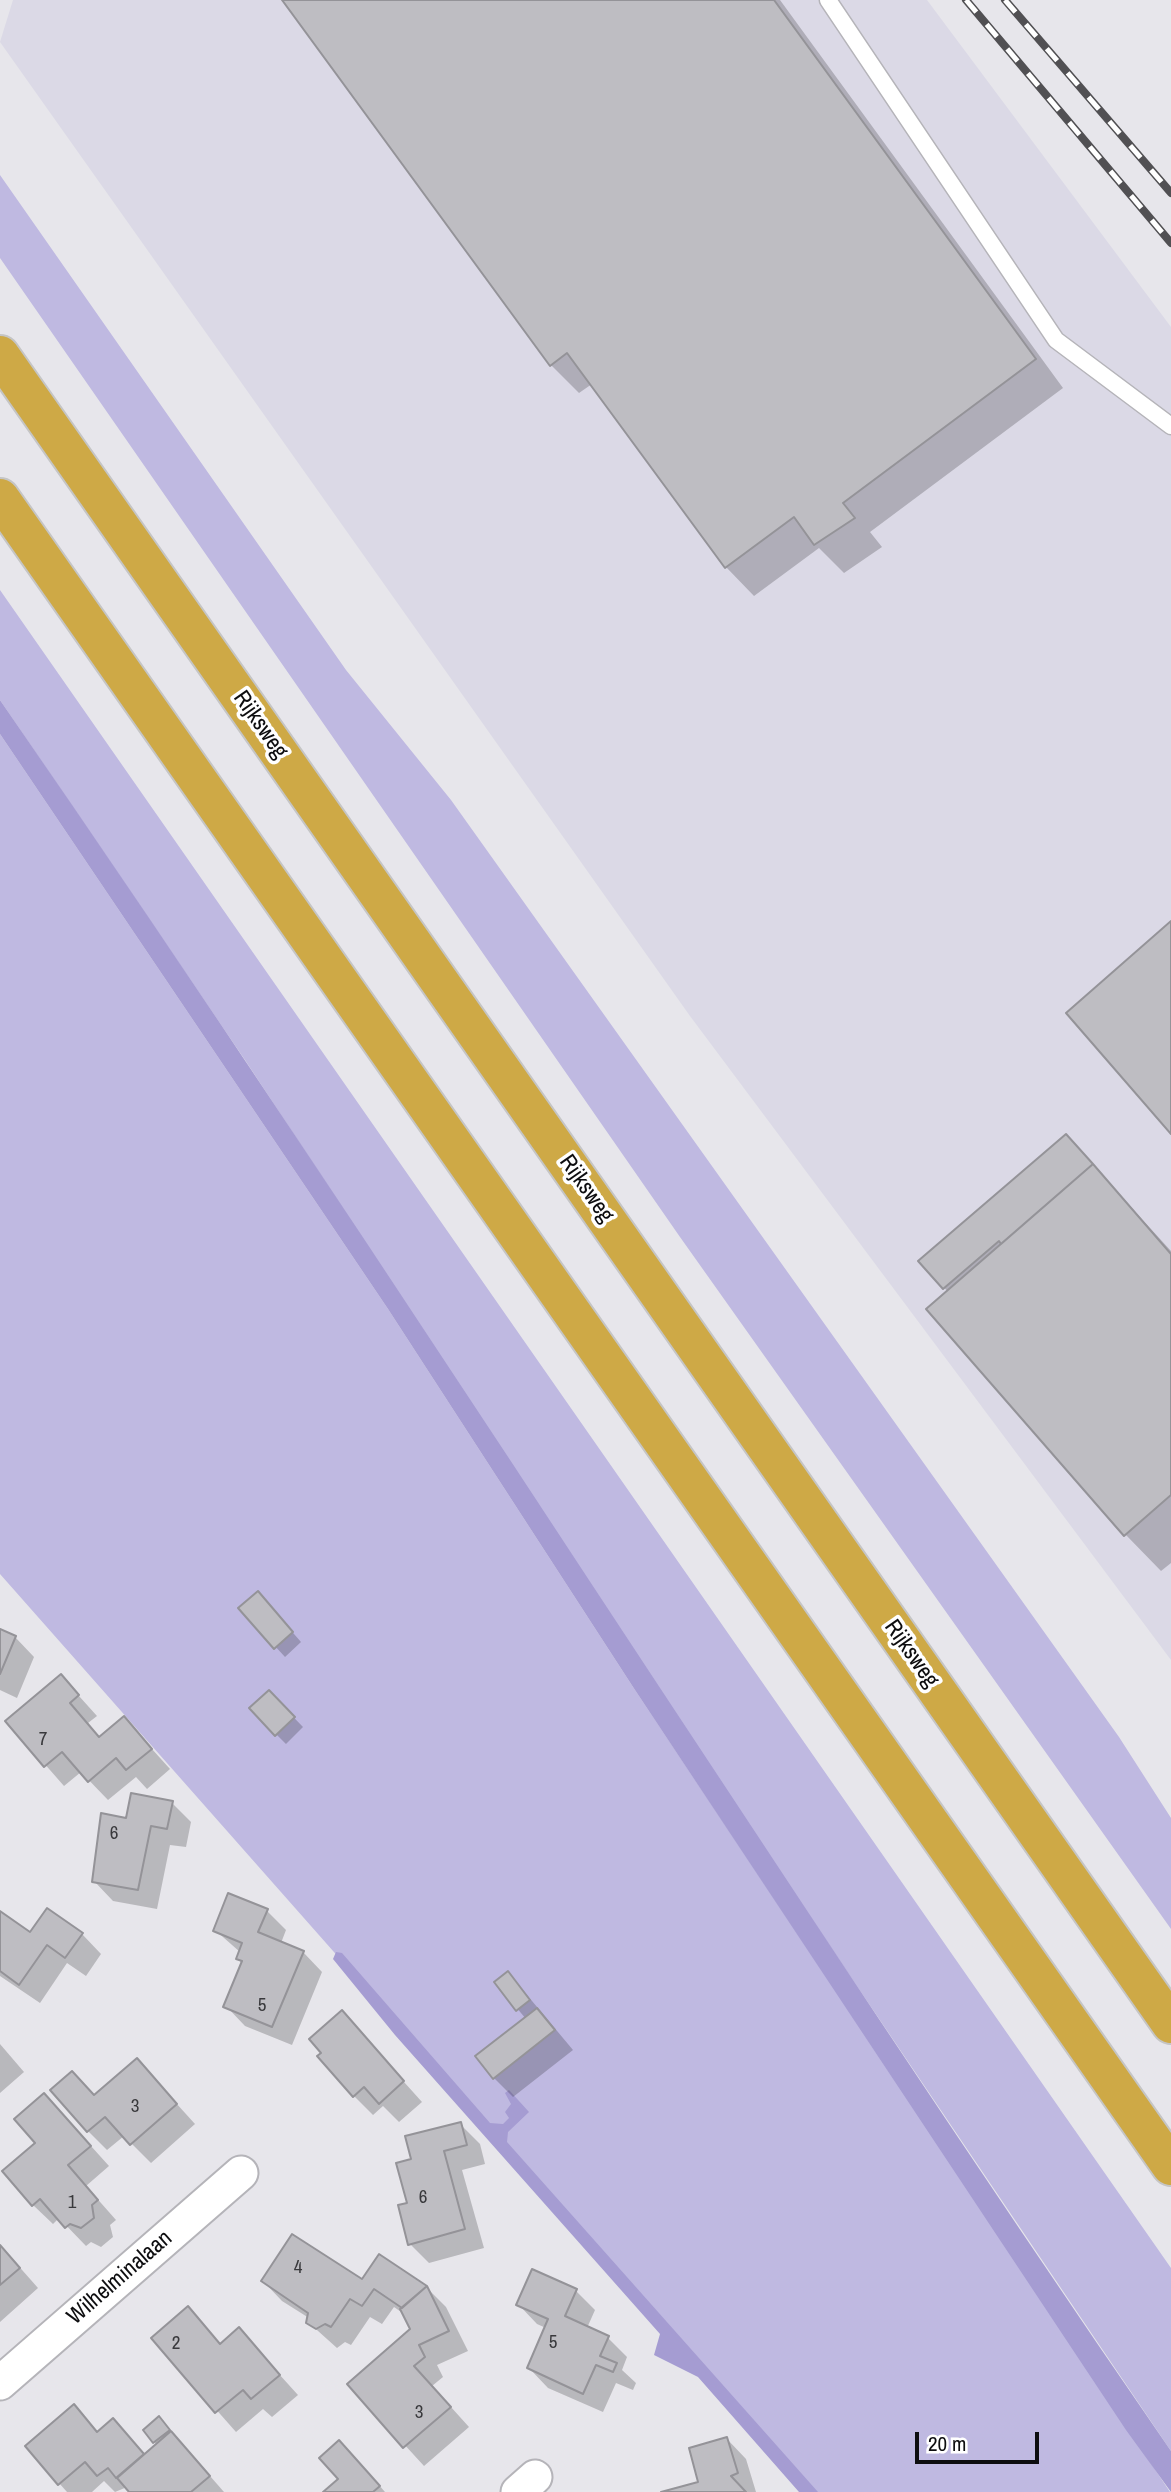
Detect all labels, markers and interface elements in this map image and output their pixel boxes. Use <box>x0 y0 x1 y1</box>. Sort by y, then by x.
street label: Rijksweg <box>227 686 293 764</box>
street label: Rijksweg <box>553 1150 619 1228</box>
street label: Rijksweg <box>878 1615 944 1693</box>
house number: 7 <box>39 1729 47 1751</box>
house number: 6 <box>110 1823 118 1845</box>
house number: 5 <box>258 1995 266 2017</box>
house number: 3 <box>131 2096 139 2118</box>
house number: 6 <box>419 2187 427 2209</box>
house number: 1 <box>68 2192 76 2214</box>
street label: Wilhelminalaan <box>62 2225 178 2331</box>
house number: 4 <box>294 2257 302 2279</box>
house number: 5 <box>549 2332 557 2354</box>
house number: 2 <box>172 2333 180 2355</box>
house number: 3 <box>415 2402 423 2424</box>
scale bar <box>919 2418 1043 2462</box>
text: 20 m <box>928 2429 966 2458</box>

